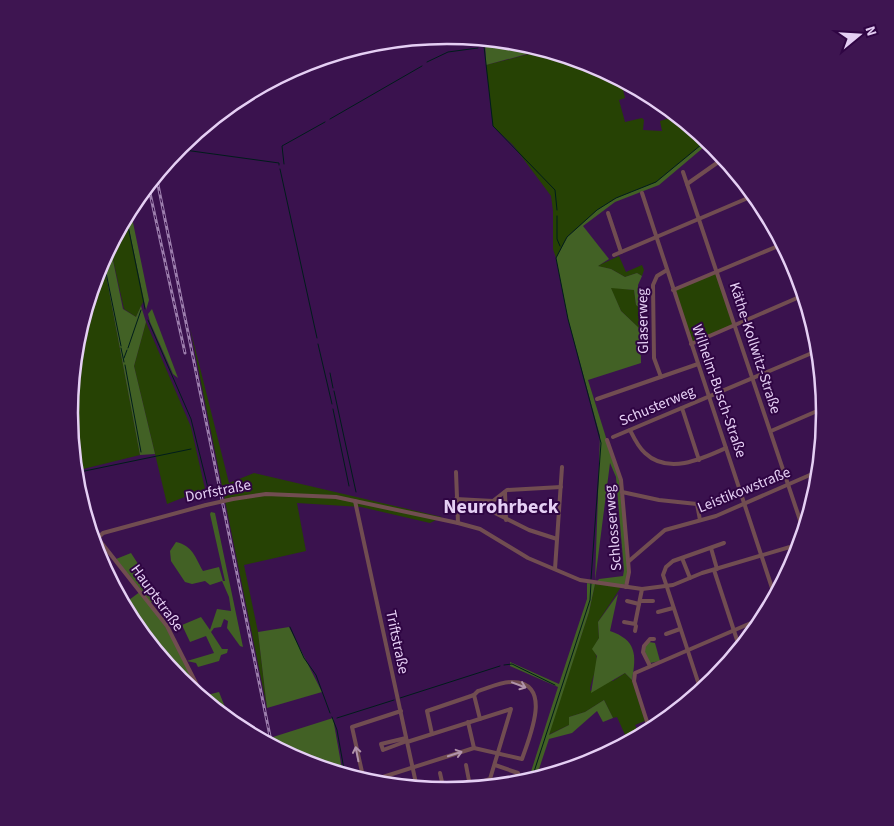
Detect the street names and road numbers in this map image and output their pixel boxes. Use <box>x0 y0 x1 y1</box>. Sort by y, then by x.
street label: Käthe-Kollwitz-Straße <box>724 280 786 416</box>
street label: Glaserweg <box>632 288 654 354</box>
street label: Wilhelm-Busch-Straße <box>686 322 752 460</box>
street label: Schusterweg <box>616 380 699 431</box>
street label: Leistikowstraße <box>694 462 794 518</box>
street label: Dorfstraße <box>183 474 253 508</box>
street label: Schlosserweg <box>599 484 627 572</box>
street label: Hauptstraße <box>126 560 188 636</box>
street label: Triftstraße <box>380 608 414 676</box>

